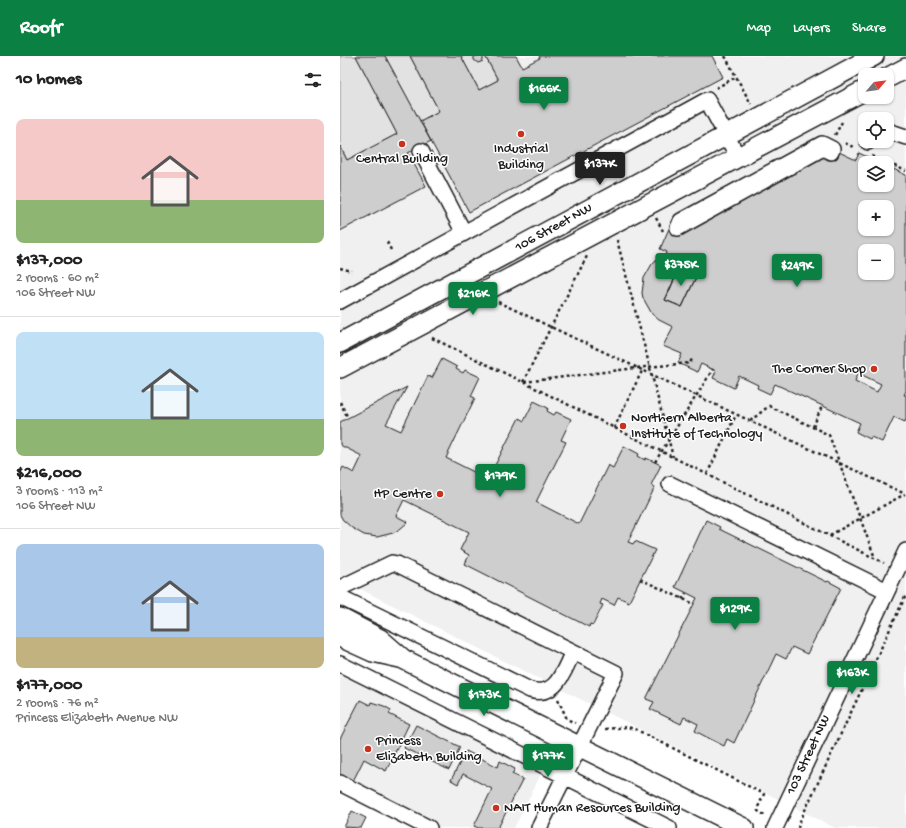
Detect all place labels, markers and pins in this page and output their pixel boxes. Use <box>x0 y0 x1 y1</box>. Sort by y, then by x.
pin: $166K <box>516 77 572 111</box>
marker: Industrial Building <box>516 129 526 139</box>
marker: Central Building <box>397 139 407 149</box>
place label: Industrial Building <box>494 141 548 174</box>
place label: Central Building <box>356 151 448 168</box>
pin: $137K <box>572 152 628 186</box>
pin: $375K <box>653 253 709 287</box>
pin: $249K <box>769 254 825 288</box>
pin: $216K <box>445 282 501 316</box>
place label: The Corner Shop <box>771 361 866 378</box>
marker: The Corner Shop <box>869 364 879 374</box>
place label: Northern Alberta Institute of Technology <box>631 410 762 443</box>
marker: Northern Alberta Institute of Technology <box>618 421 628 431</box>
pin: $179K <box>472 464 528 498</box>
place label: HP Centre <box>374 486 433 503</box>
marker: HP Centre <box>435 489 445 499</box>
pin: $129K <box>707 597 763 631</box>
pin: $163K <box>824 661 880 695</box>
pin: $173K <box>456 683 512 717</box>
place label: Princess Elizabeth Building <box>375 733 482 766</box>
marker: Princess Elizabeth Building <box>363 744 373 754</box>
pin: $177K <box>520 744 576 778</box>
place label: NAIT Human Resources Building <box>504 800 680 817</box>
marker: NAIT Human Resources Building <box>491 803 501 813</box>

